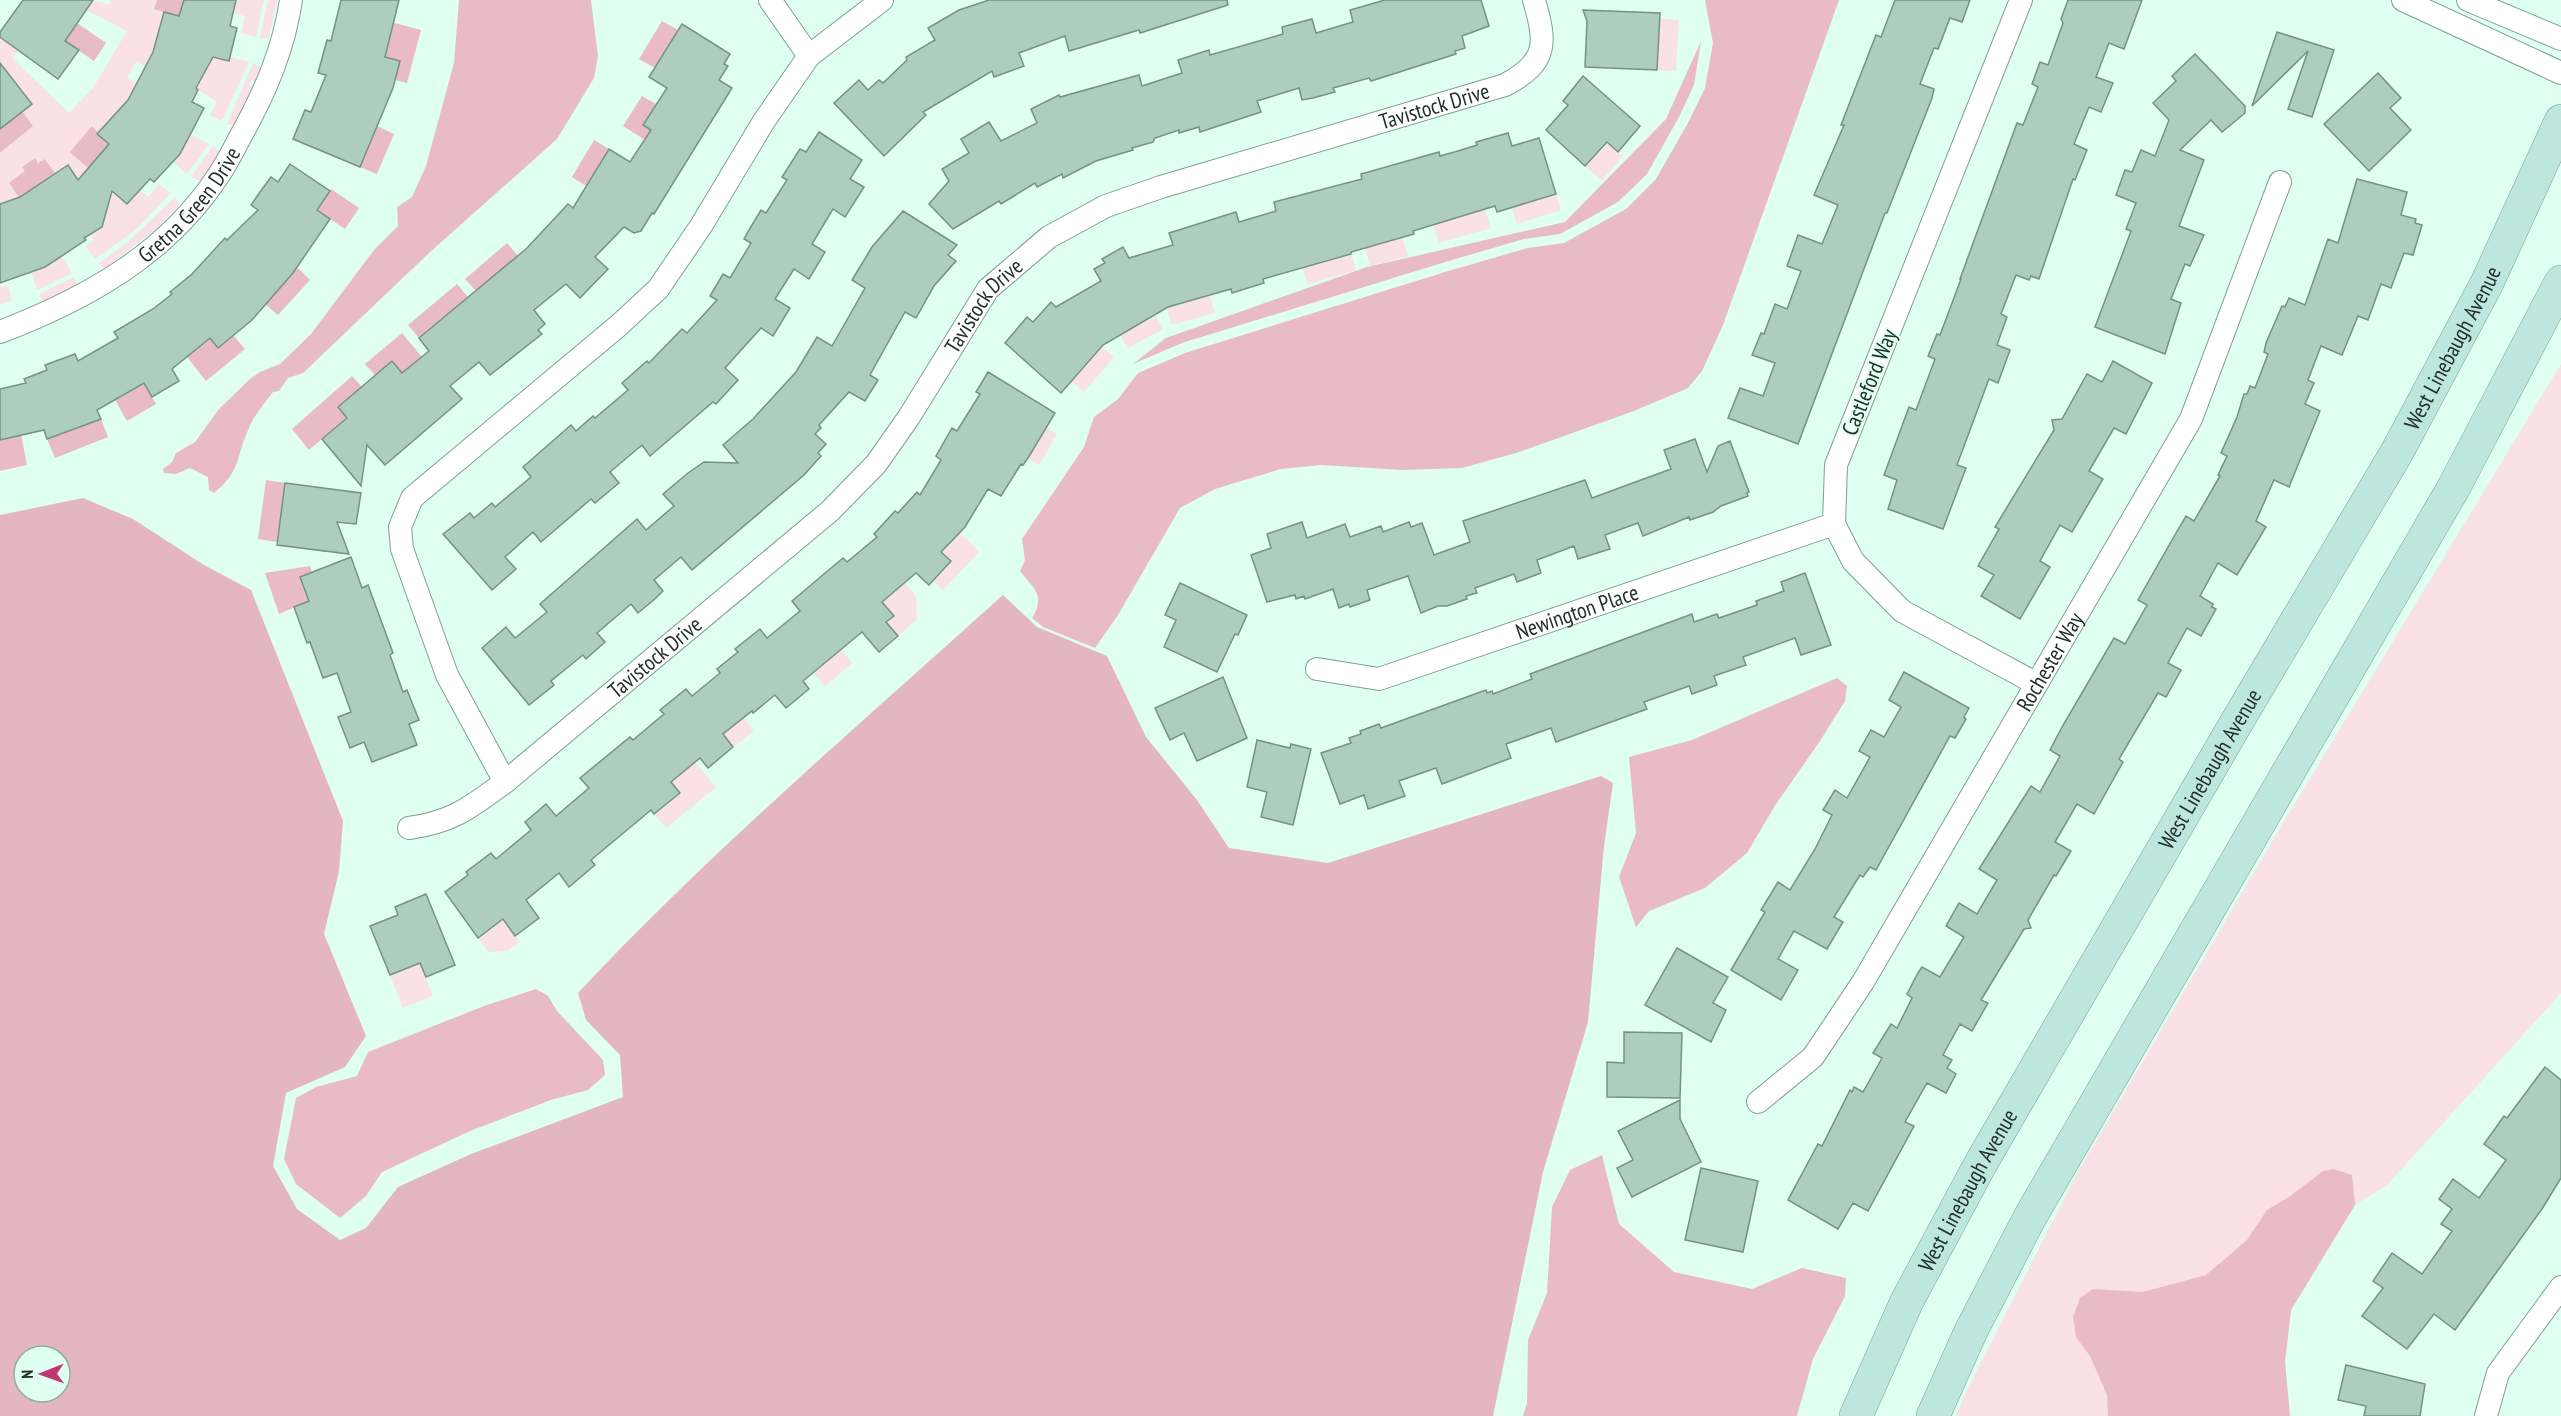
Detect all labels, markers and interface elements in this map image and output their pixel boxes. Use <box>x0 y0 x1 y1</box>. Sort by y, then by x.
street label: Tavistock Drive <box>1376 76 1493 136</box>
street label: Gretna Green Drive <box>132 142 246 269</box>
street label: Tavistock Drive <box>938 252 1028 358</box>
street label: West Linebaugh Avenue <box>2398 262 2507 434</box>
street label: Castleford Way <box>1835 324 1903 439</box>
street label: Newington Place <box>1512 578 1642 645</box>
street label: Rochester Way <box>2010 607 2090 716</box>
street label: Tavistock Drive <box>602 610 707 704</box>
street label: West Linebaugh Avenue <box>2152 684 2267 854</box>
street label: West Linebaugh Avenue <box>1912 1104 2023 1276</box>
north arrow <box>12 1344 72 1404</box>
text: N <box>17 1370 37 1379</box>

